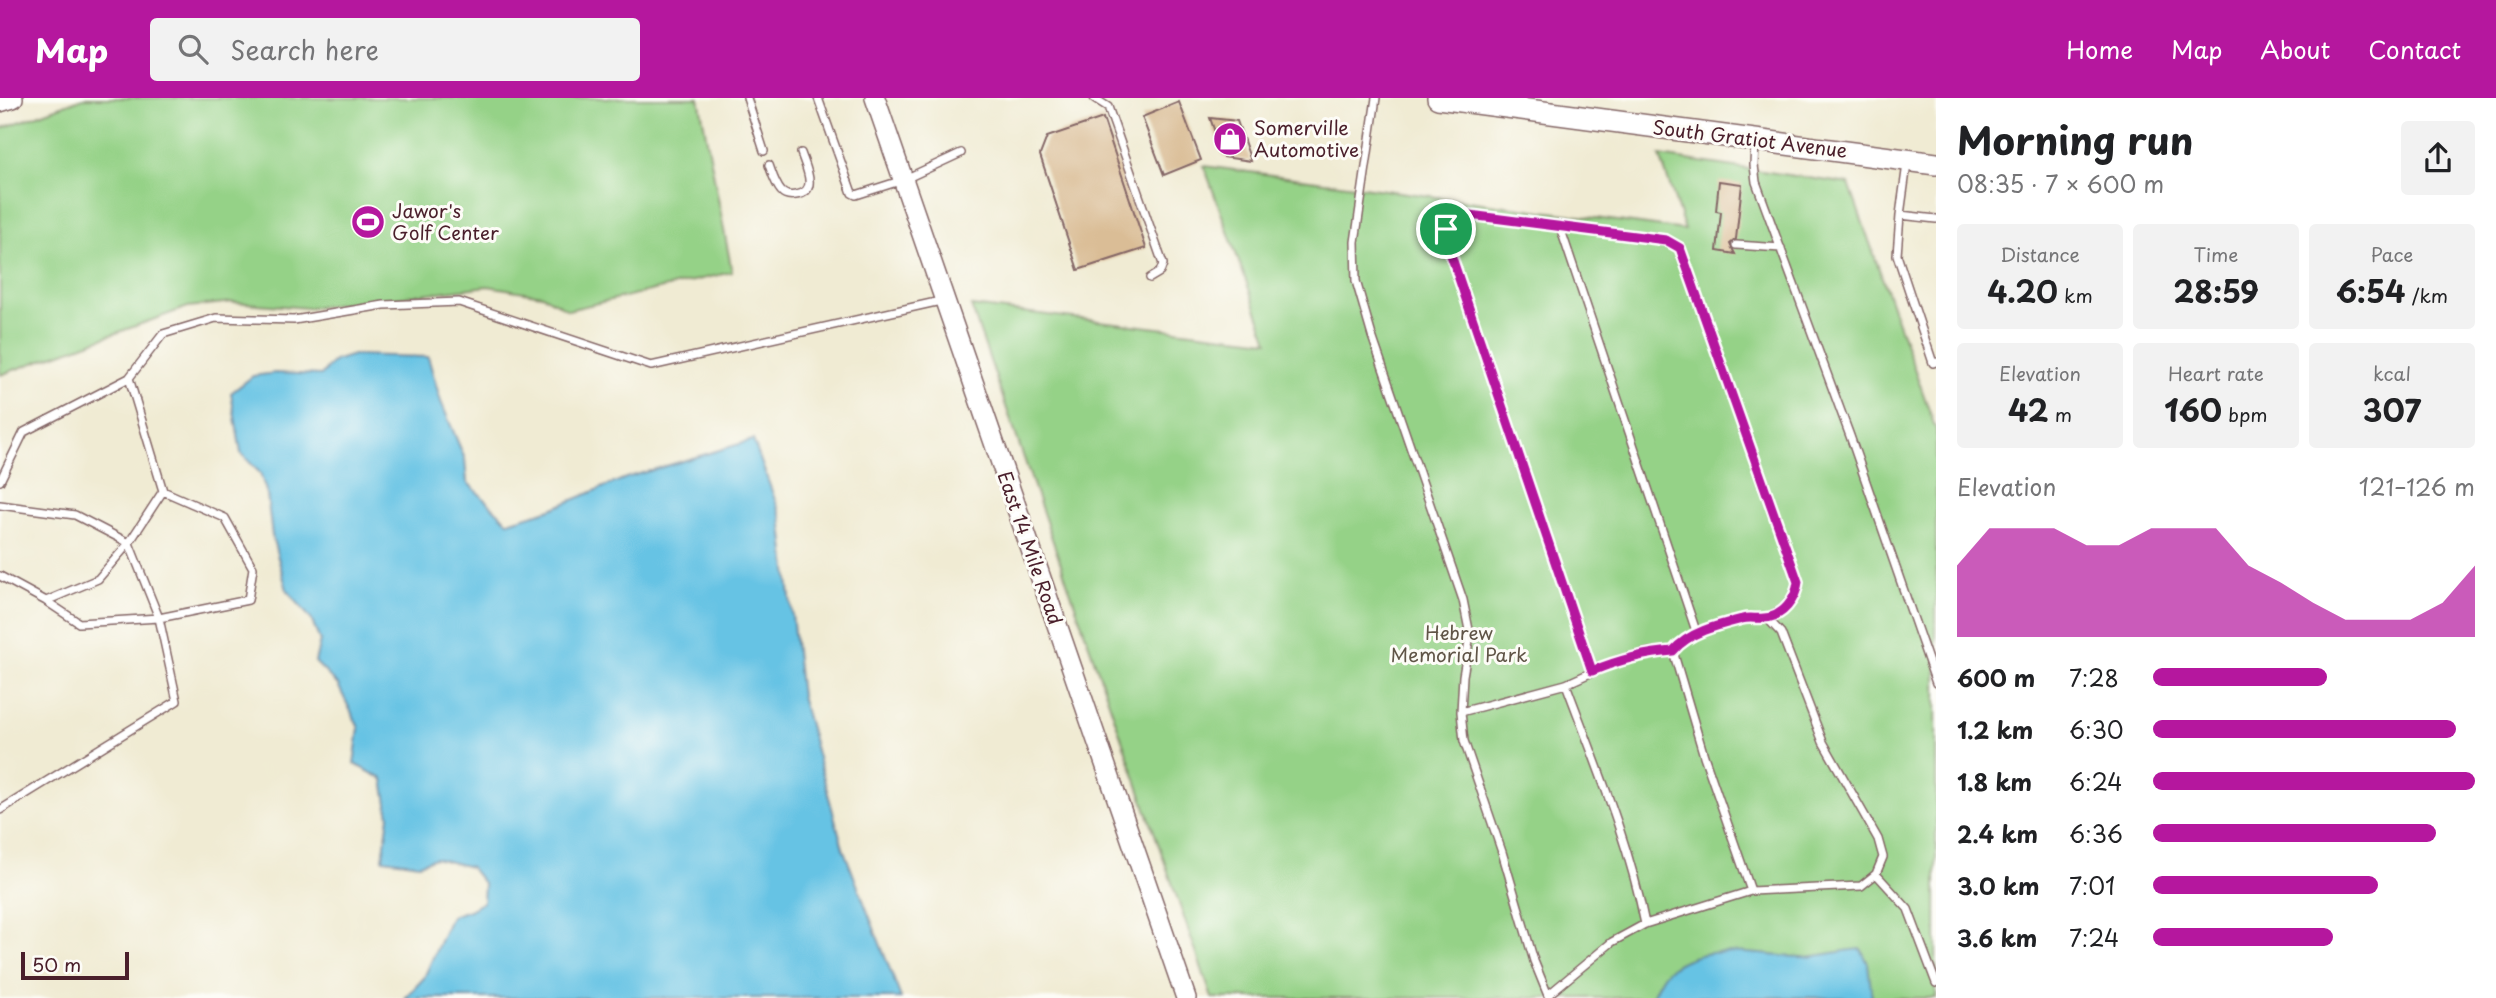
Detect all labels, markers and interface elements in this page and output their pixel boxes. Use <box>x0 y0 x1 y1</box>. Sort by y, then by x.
search box <box>150 18 640 81</box>
text: Map <box>35 24 108 74</box>
icon: search <box>174 30 212 68</box>
text: Search here <box>230 30 379 69</box>
text: Home <box>2066 31 2133 67</box>
text: Map <box>2171 31 2222 67</box>
text: About <box>2260 31 2330 67</box>
text: Contact <box>2368 31 2461 67</box>
text: Morning run <box>1957 111 2193 168</box>
street label: South Gratiot Avenue <box>1651 112 1849 164</box>
place label: Somerville Automotive <box>1254 113 1359 163</box>
shop icon: Somerville Automotive <box>1211 120 1249 158</box>
button: share <box>2401 121 2475 195</box>
text: 08:35 · 7 × 600 m <box>1957 166 2164 201</box>
place label: Jawor's Golf Center <box>392 196 499 246</box>
pin <box>1416 199 1476 259</box>
sports icon: Jawor's Golf Center <box>349 203 387 241</box>
icon: arrive <box>1427 210 1465 248</box>
text: Distance <box>2000 240 2080 268</box>
text: Time <box>2194 240 2238 268</box>
text: Pace <box>2371 240 2413 268</box>
text: 4.20 <box>1987 268 2058 313</box>
text: 28:59 <box>2173 268 2259 313</box>
text: 6:54 <box>2336 268 2406 313</box>
text: km <box>2058 281 2093 309</box>
text: /km <box>2406 281 2448 309</box>
text: Elevation <box>1999 359 2081 387</box>
text: Heart rate <box>2168 359 2264 387</box>
text: kcal <box>2373 359 2411 387</box>
text: 42 <box>2008 387 2049 432</box>
text: 160 <box>2164 387 2222 432</box>
text: 307 <box>2363 387 2421 432</box>
text: m <box>2049 400 2072 428</box>
text: bpm <box>2222 400 2268 428</box>
street label: East 14 Mile Road <box>992 467 1070 628</box>
text: Elevation <box>1957 469 2056 504</box>
text: 121–126 m <box>2359 469 2475 504</box>
park label: Hebrew Memorial Park <box>1391 618 1528 668</box>
text: 600 m <box>1957 660 2035 695</box>
text: 7:28 <box>2069 660 2119 695</box>
text: 1.2 km <box>1957 712 2033 747</box>
text: 6:30 <box>2069 712 2124 747</box>
text: 1.8 km <box>1957 764 2032 799</box>
text: 6:24 <box>2069 764 2123 799</box>
text: 2.4 km <box>1957 816 2038 851</box>
text: 6:36 <box>2069 816 2123 851</box>
text: 3.0 km <box>1957 868 2039 903</box>
text: 7:01 <box>2069 868 2115 903</box>
text: 3.6 km <box>1957 920 2037 955</box>
text: 7:24 <box>2069 920 2119 955</box>
scale bar <box>21 949 130 981</box>
text: 50 m <box>32 950 81 978</box>

